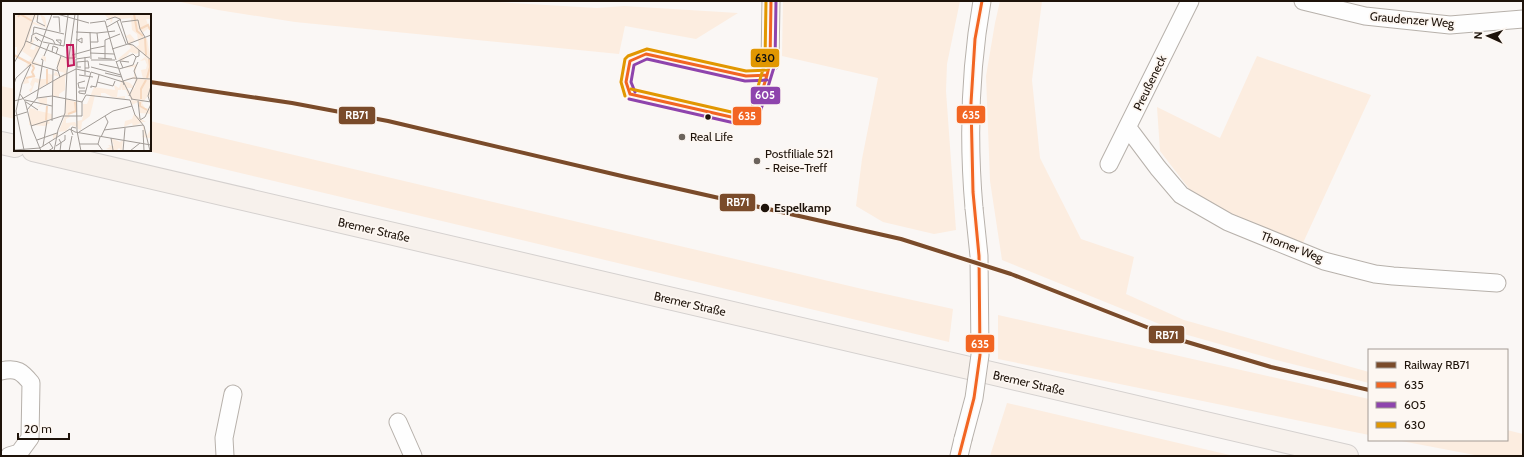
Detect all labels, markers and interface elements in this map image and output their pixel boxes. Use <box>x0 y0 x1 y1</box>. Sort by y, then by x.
street label: Graudenzer Weg <box>1369 8 1456 31</box>
inset map <box>14 14 151 151</box>
north arrow <box>1468 16 1508 56</box>
text: N <box>1471 31 1485 40</box>
line badge: 630 <box>750 48 780 68</box>
text: 630 <box>755 51 775 65</box>
street label: Preußeneck <box>1130 52 1170 113</box>
line badge: 605 <box>750 86 781 105</box>
text: 605 <box>755 88 775 102</box>
line badge: 635 <box>956 105 986 124</box>
line badge: RB71 <box>338 106 376 125</box>
line badge: 635 <box>732 106 762 126</box>
text: RB71 <box>345 108 369 122</box>
text: 635 <box>962 108 980 122</box>
text: 635 <box>738 109 756 123</box>
unlabelled marker <box>703 112 713 122</box>
place label: Real Life <box>690 129 733 144</box>
marker: Real Life <box>677 132 687 142</box>
place label: Postfiliale 521 - Reise-Treff <box>765 146 833 175</box>
marker: Postfiliale 521 - Reise-Treff <box>752 156 762 166</box>
line badge: RB71 <box>719 193 756 212</box>
text: RB71 <box>726 195 750 209</box>
place label: Espelkamp <box>774 200 831 215</box>
marker: Espelkamp <box>759 202 771 214</box>
street label: Bremer Straße <box>337 214 412 245</box>
street label: Thorner Weg <box>1259 228 1326 266</box>
street label: Bremer Straße <box>653 288 728 319</box>
line badge: RB71 <box>1148 325 1185 344</box>
text: RB71 <box>1155 328 1179 342</box>
line badge: 635 <box>965 334 995 353</box>
text: 635 <box>971 337 989 351</box>
legend <box>1368 349 1508 441</box>
text: Railway RB71 <box>1404 357 1469 372</box>
street label: Bremer Straße <box>992 367 1067 398</box>
text: 635 <box>1404 377 1424 392</box>
text: 605 <box>1404 397 1426 412</box>
scale bar <box>18 415 69 441</box>
text: 630 <box>1404 417 1426 432</box>
text: 20 m <box>24 421 52 436</box>

